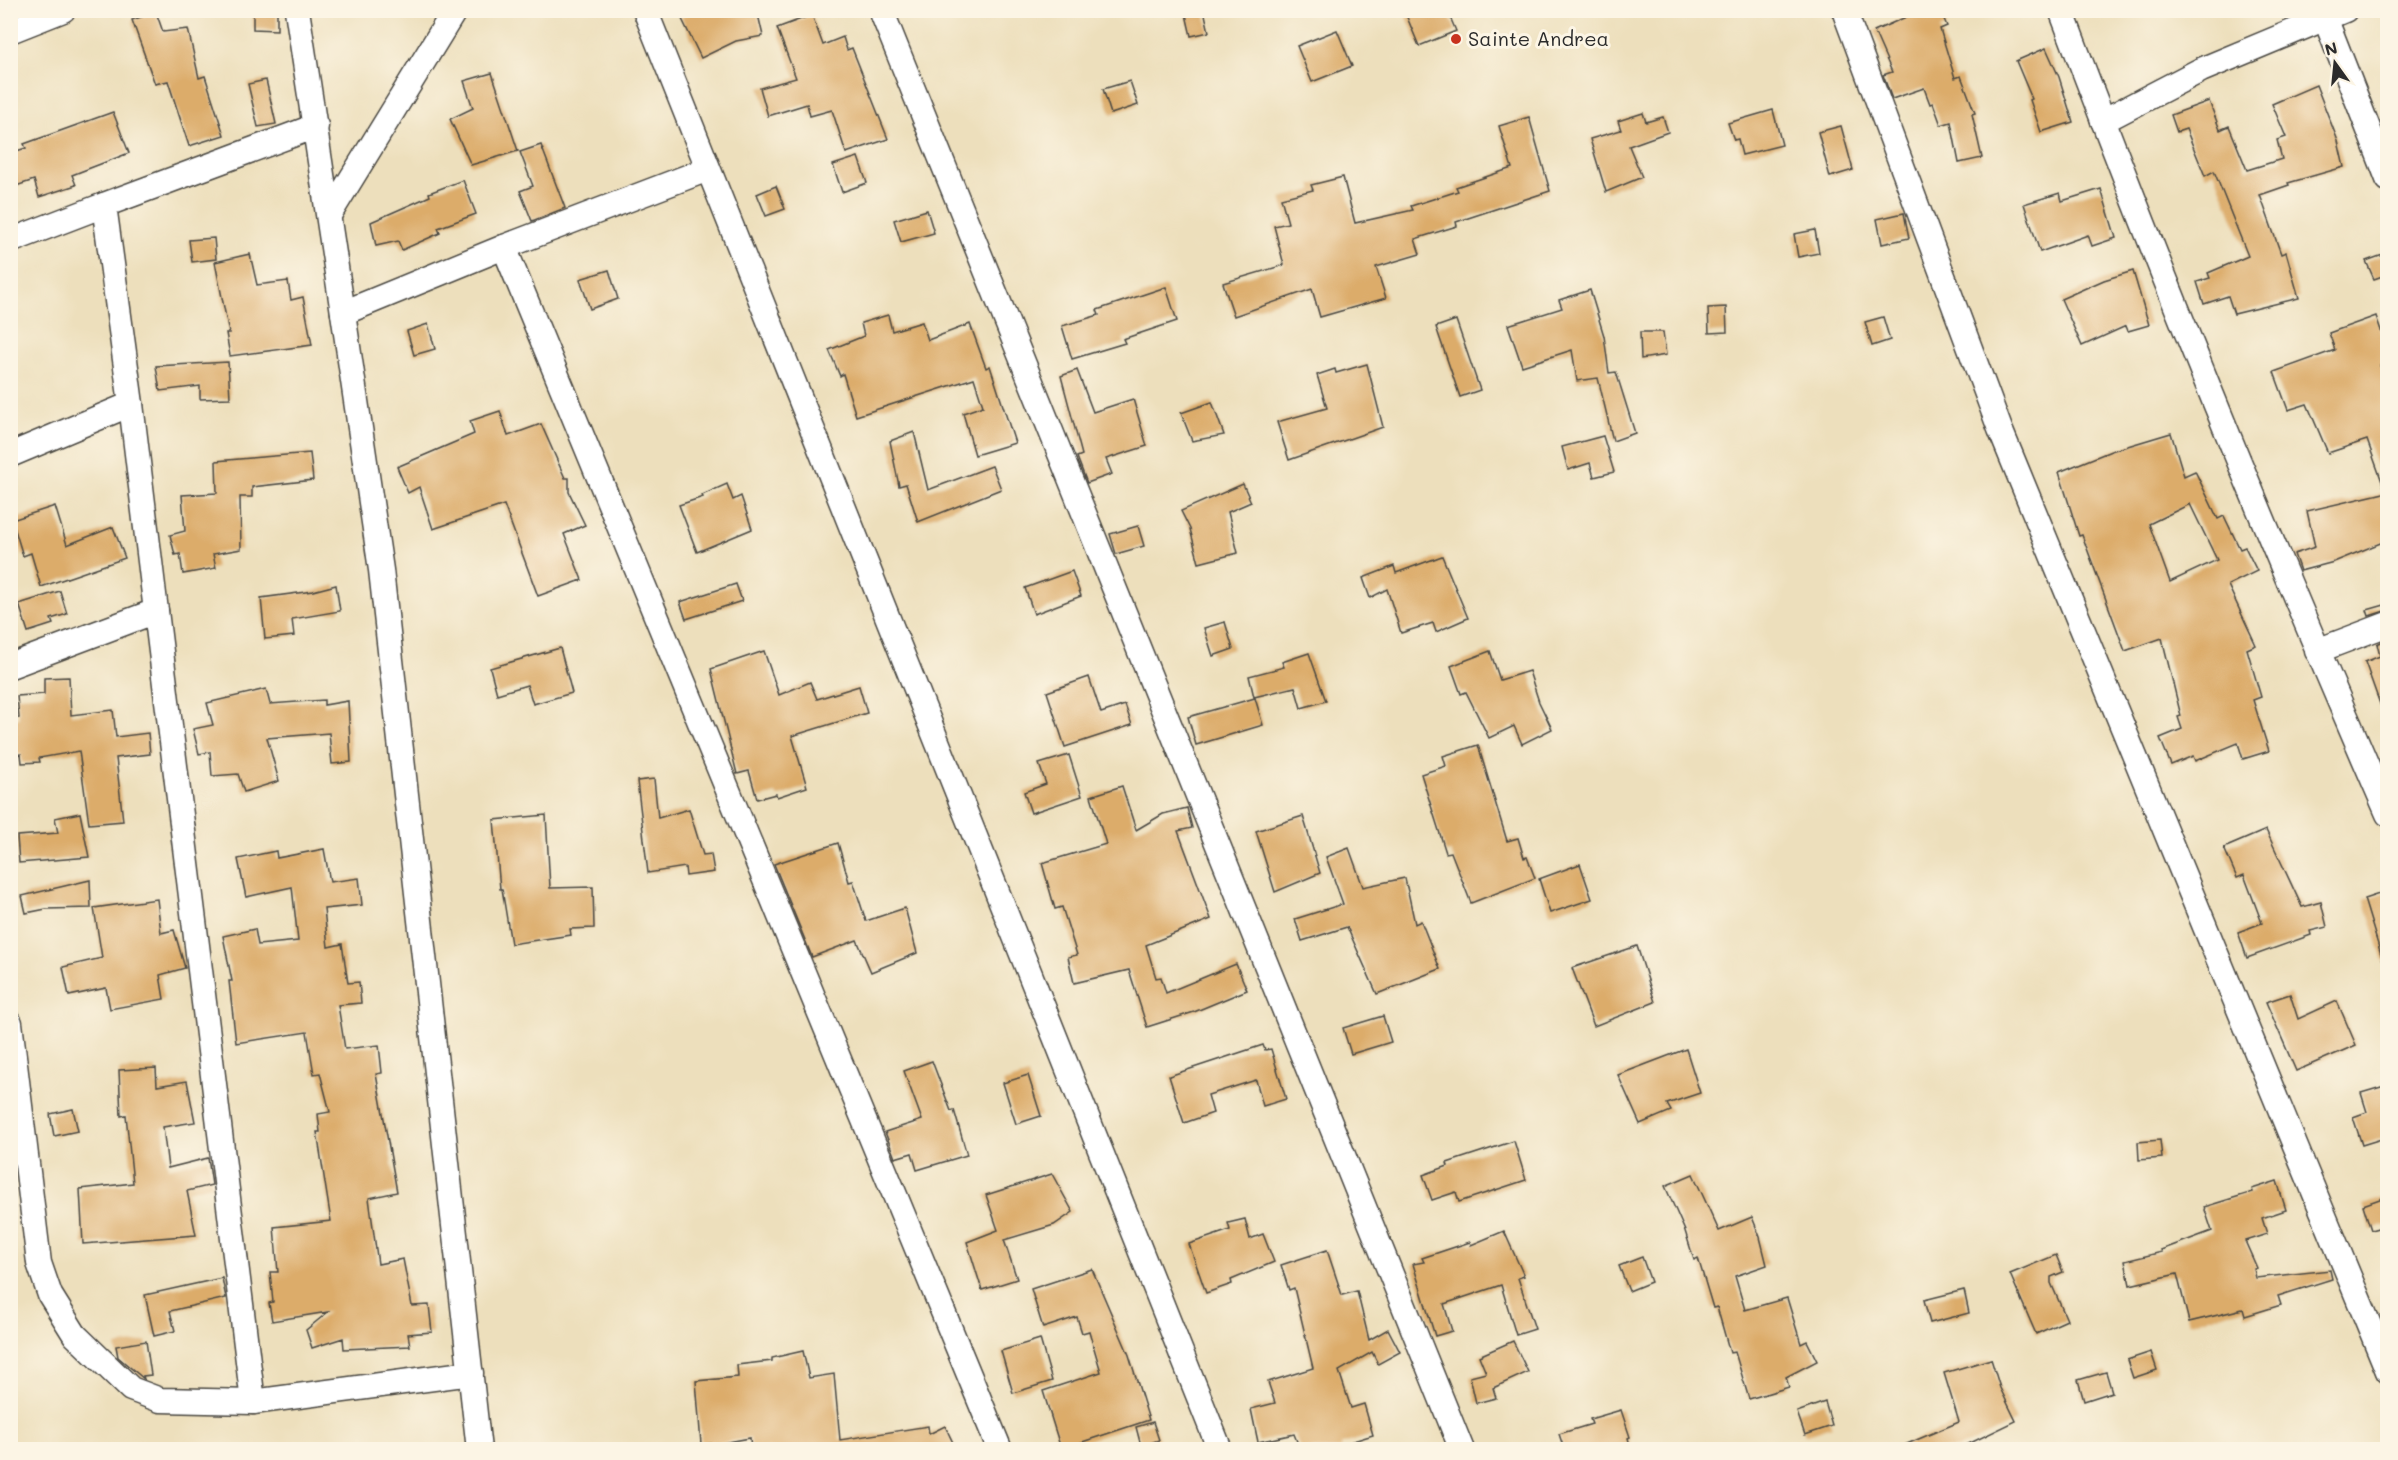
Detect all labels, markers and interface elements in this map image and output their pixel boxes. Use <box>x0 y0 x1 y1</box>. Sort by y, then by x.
place label: Sainte Andrea <box>1468 25 1609 51</box>
marker: Sainte Andrea <box>1449 32 1463 46</box>
north arrow <box>2305 33 2365 93</box>
text: N <box>2322 36 2340 60</box>

